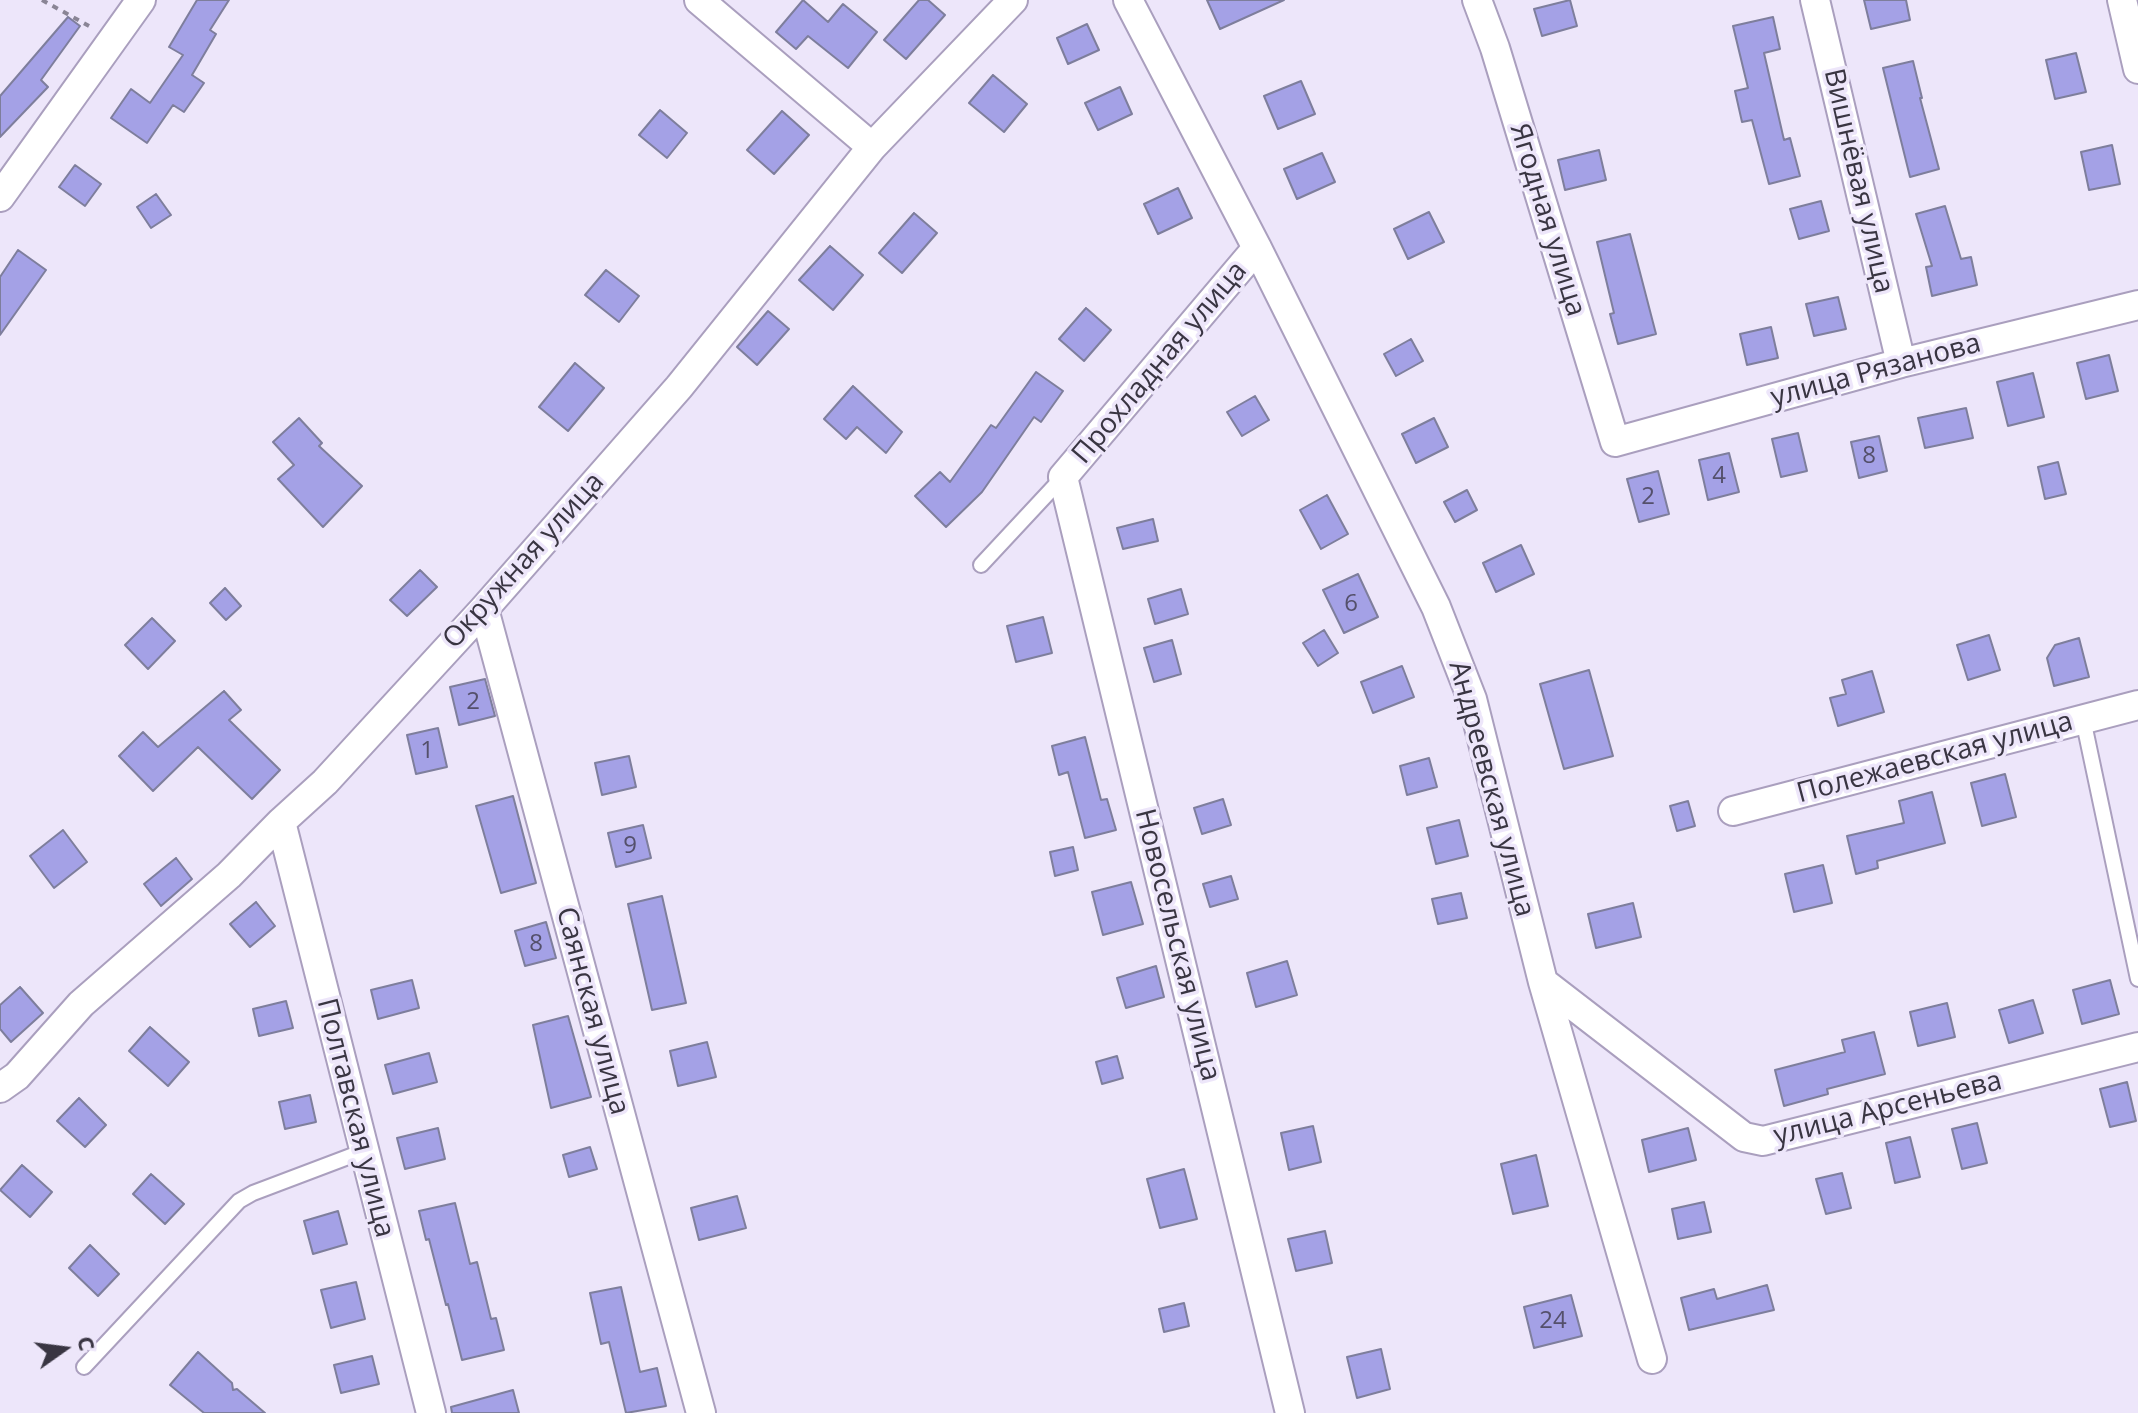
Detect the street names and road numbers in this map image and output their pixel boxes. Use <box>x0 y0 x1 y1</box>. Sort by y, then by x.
street label: Вишнёвая улица <box>1816 65 1900 297</box>
street label: Ягодная улица <box>1502 120 1592 320</box>
street label: Прохладная улица <box>1066 255 1254 471</box>
street label: улица Рязанова <box>1767 327 1985 415</box>
street label: Окружная улица <box>436 466 612 656</box>
street label: Андреевская улица <box>1441 657 1541 921</box>
street label: Полежаевская улица <box>1793 705 2077 811</box>
street label: Новосельская улица <box>1127 805 1227 1085</box>
street label: Саянская улица <box>548 904 636 1118</box>
street label: Полтавская улица <box>309 995 401 1241</box>
street label: улица Арсеньева <box>1771 1064 2005 1154</box>

